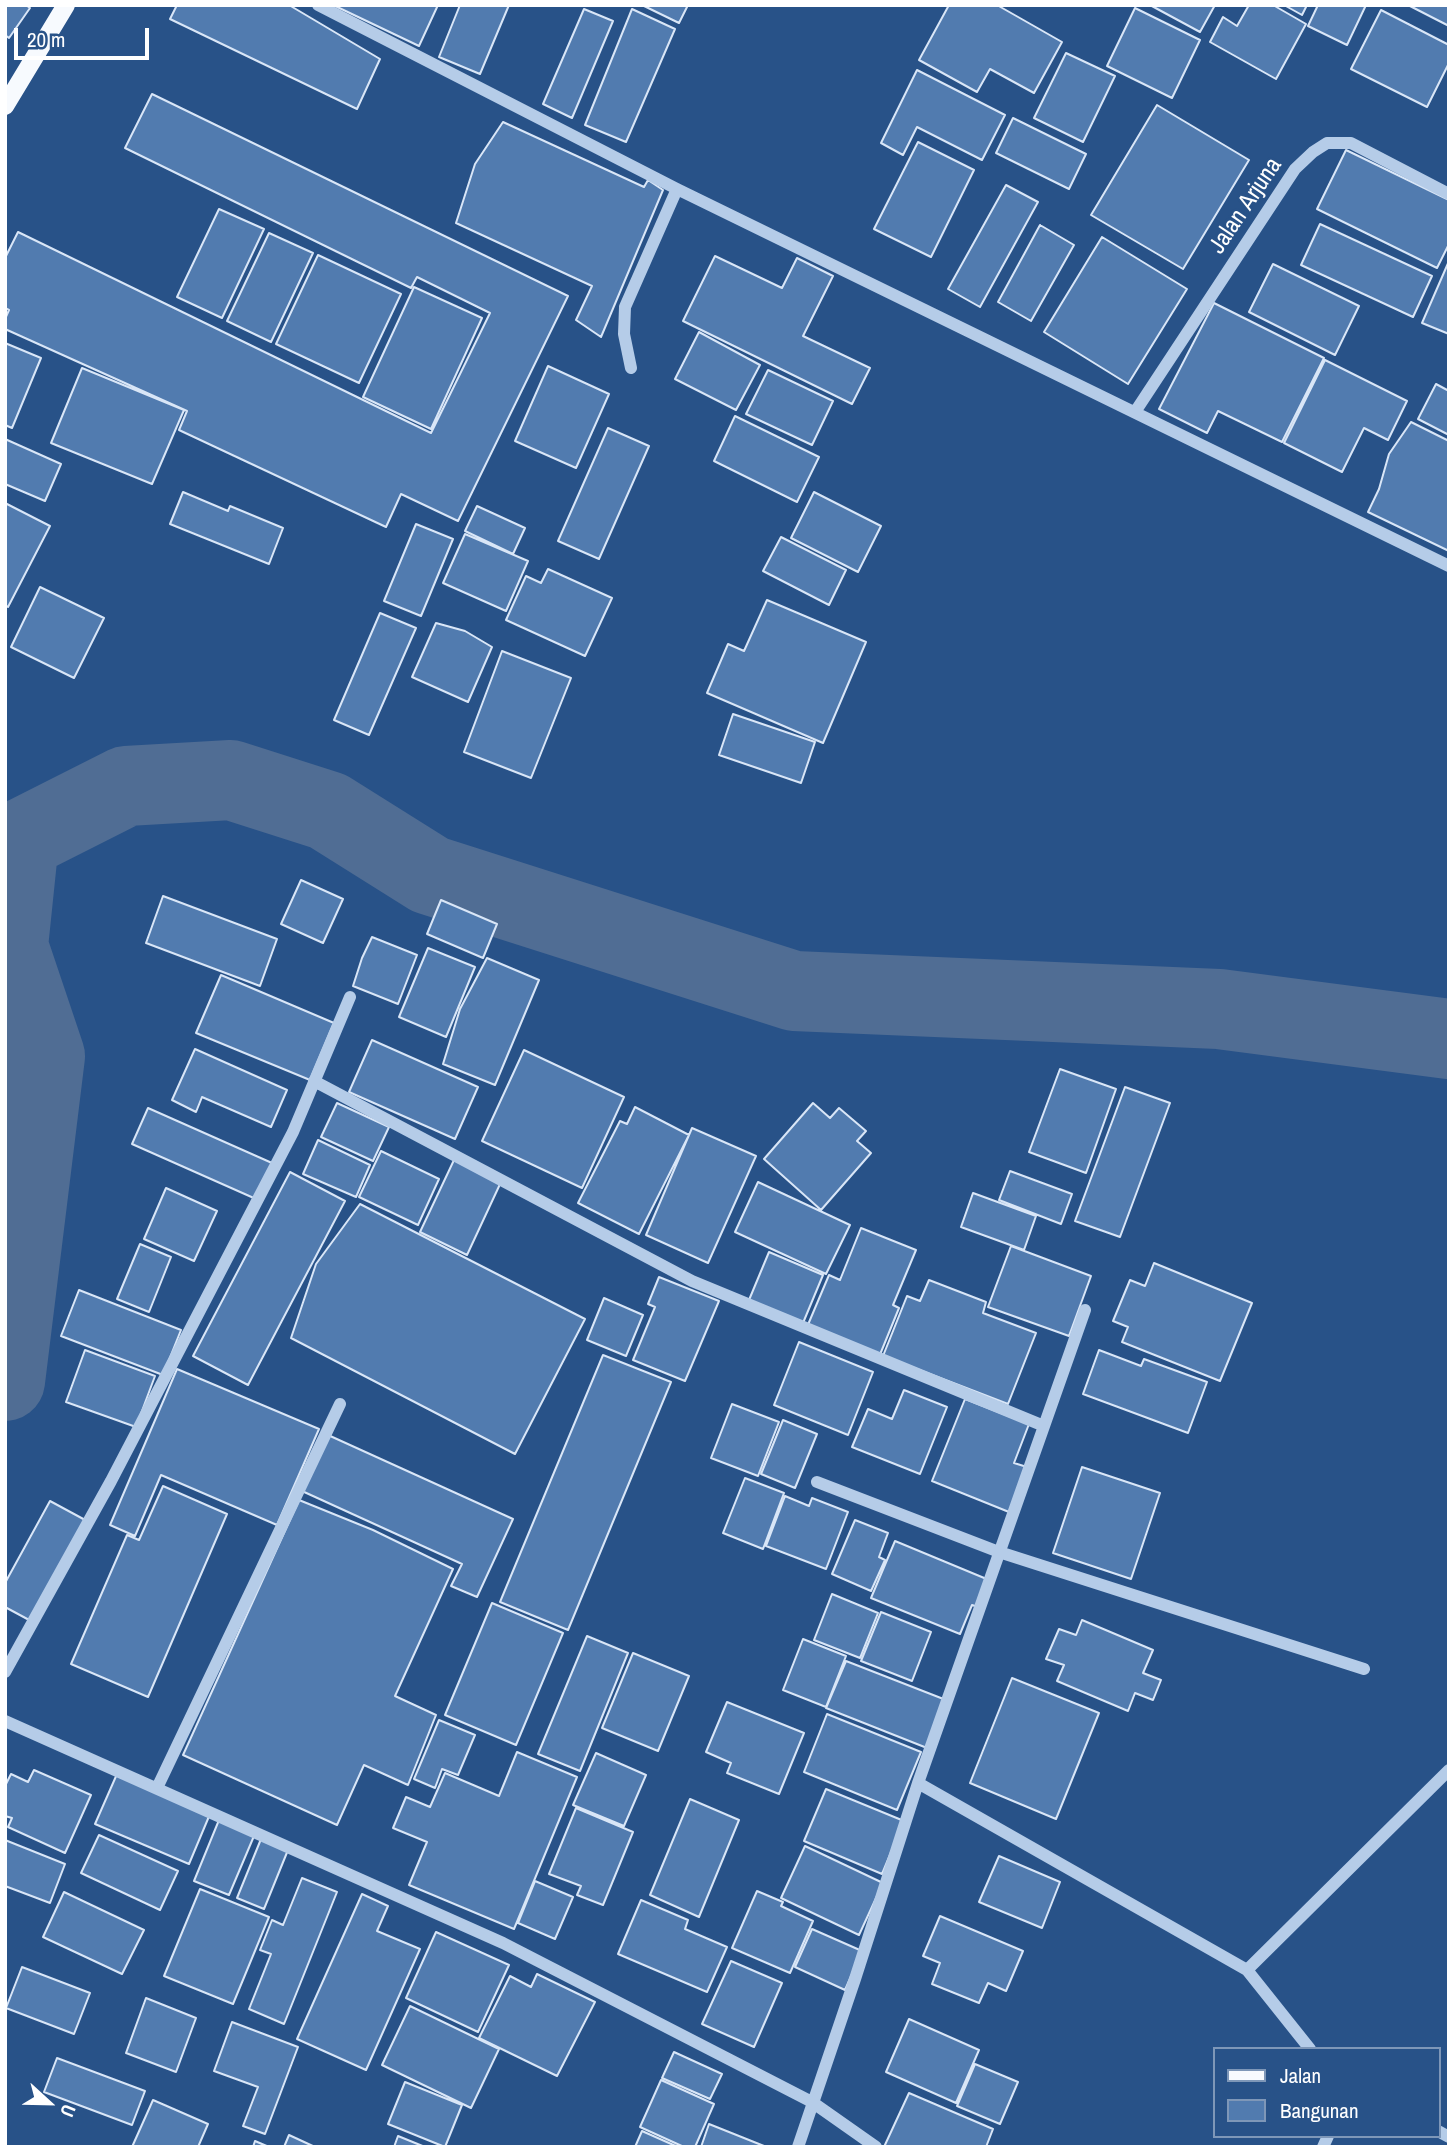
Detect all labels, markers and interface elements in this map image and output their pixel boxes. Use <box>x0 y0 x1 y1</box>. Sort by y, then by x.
scale bar <box>18 14 152 58</box>
text: 20 m <box>27 25 65 54</box>
street label: Jalan Arjuna <box>1203 153 1289 259</box>
legend <box>1212 2047 1440 2138</box>
text: Jalan <box>1280 2061 1321 2090</box>
north arrow <box>14 2068 84 2138</box>
text: Bangunan <box>1280 2096 1359 2125</box>
text: U <box>54 2101 83 2121</box>

